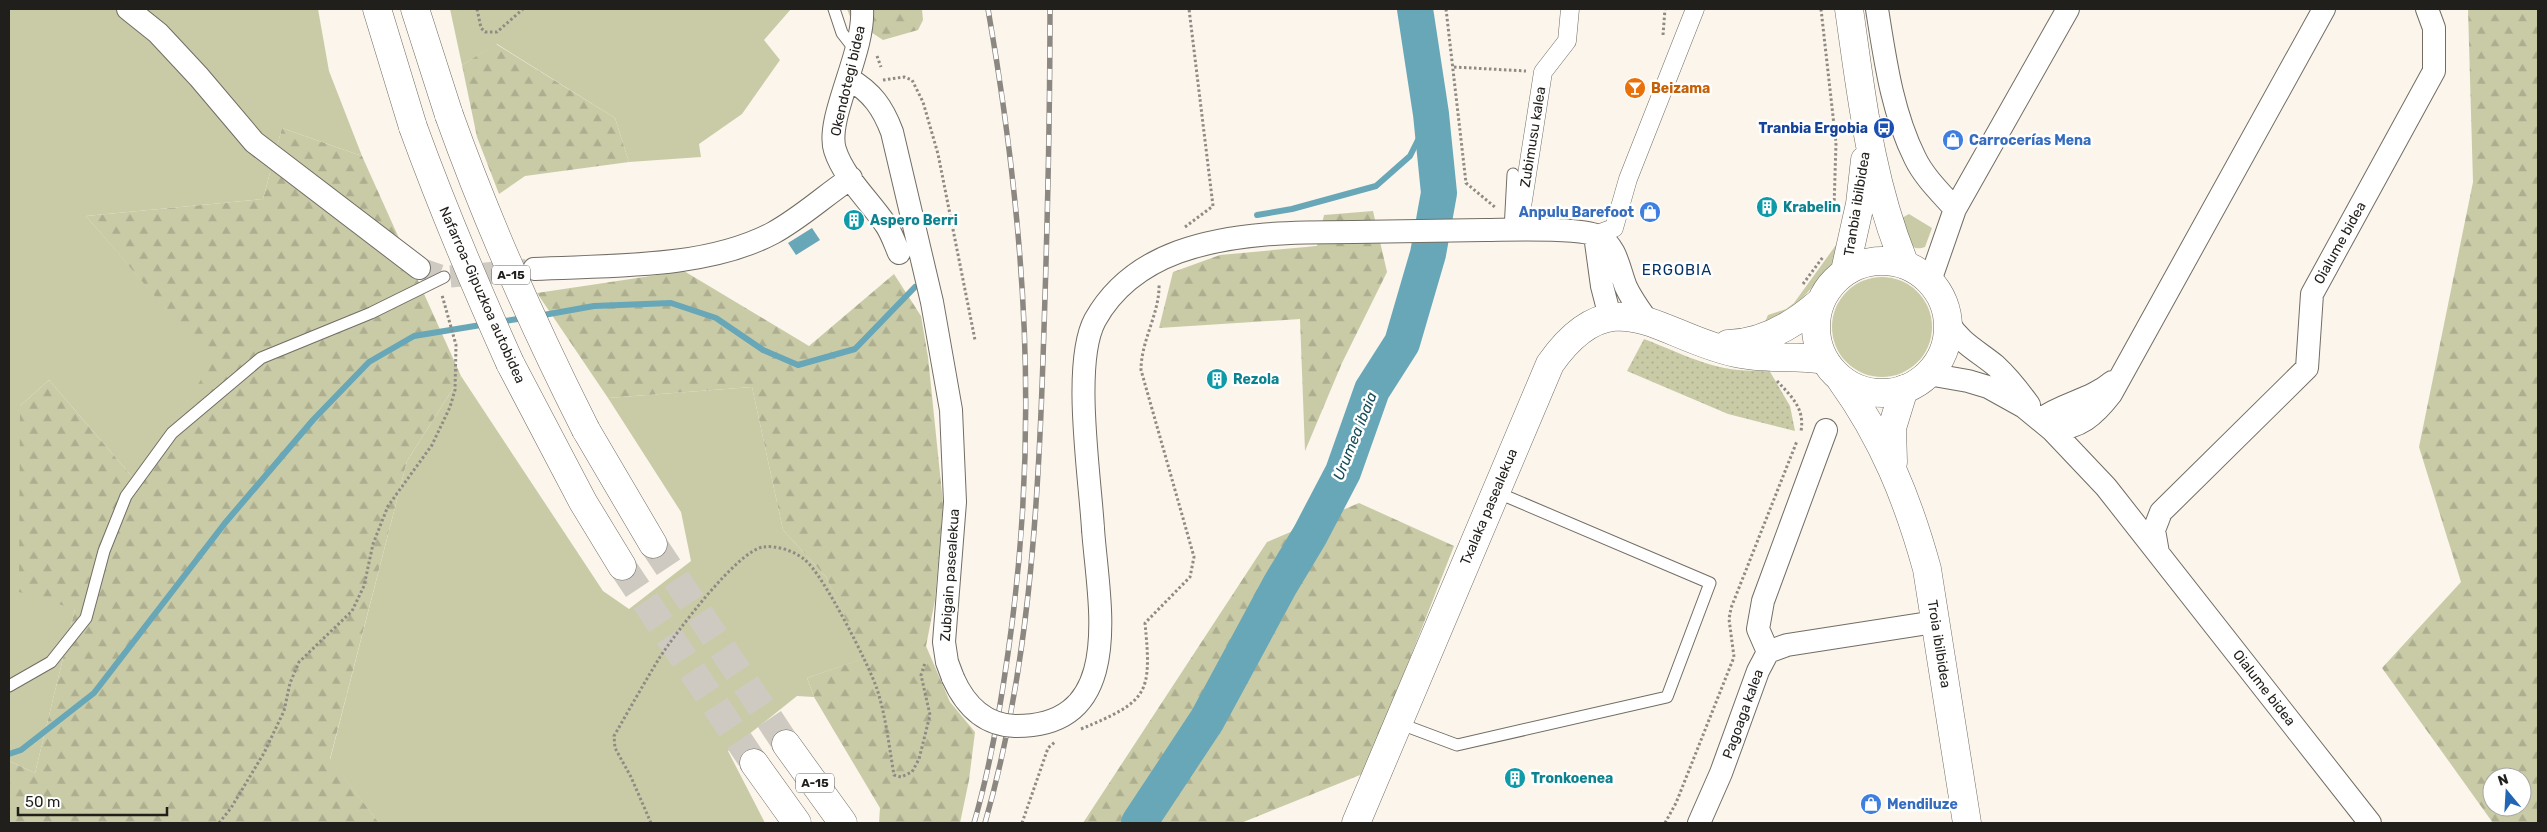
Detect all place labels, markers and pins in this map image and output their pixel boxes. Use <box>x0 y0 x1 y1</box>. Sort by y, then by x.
bar icon: Beizama <box>1623 76 1647 100</box>
place label: Beizama <box>1651 80 1710 97</box>
bus stop icon: Tranbia Ergobia <box>1872 116 1896 140</box>
place label: Tranbia Ergobia <box>1759 120 1868 137</box>
shop icon: Carrocerías Mena <box>1941 128 1965 152</box>
place label: Carrocerías Mena <box>1969 132 2091 149</box>
building icon: Krabelin <box>1755 195 1779 219</box>
place label: Krabelin <box>1783 199 1841 216</box>
shop icon: Anpulu Barefoot <box>1638 200 1662 224</box>
place label: Anpulu Barefoot <box>1519 204 1634 221</box>
building icon: Aspero Berri <box>842 208 866 232</box>
place label: Aspero Berri <box>870 212 958 229</box>
building icon: Rezola <box>1205 367 1229 391</box>
place label: Rezola <box>1233 371 1279 388</box>
building icon: Tronkoenea <box>1503 766 1527 790</box>
place label: Tronkoenea <box>1531 770 1613 787</box>
shop icon: Mendiluze <box>1859 792 1883 816</box>
place label: Mendiluze <box>1887 796 1958 813</box>

